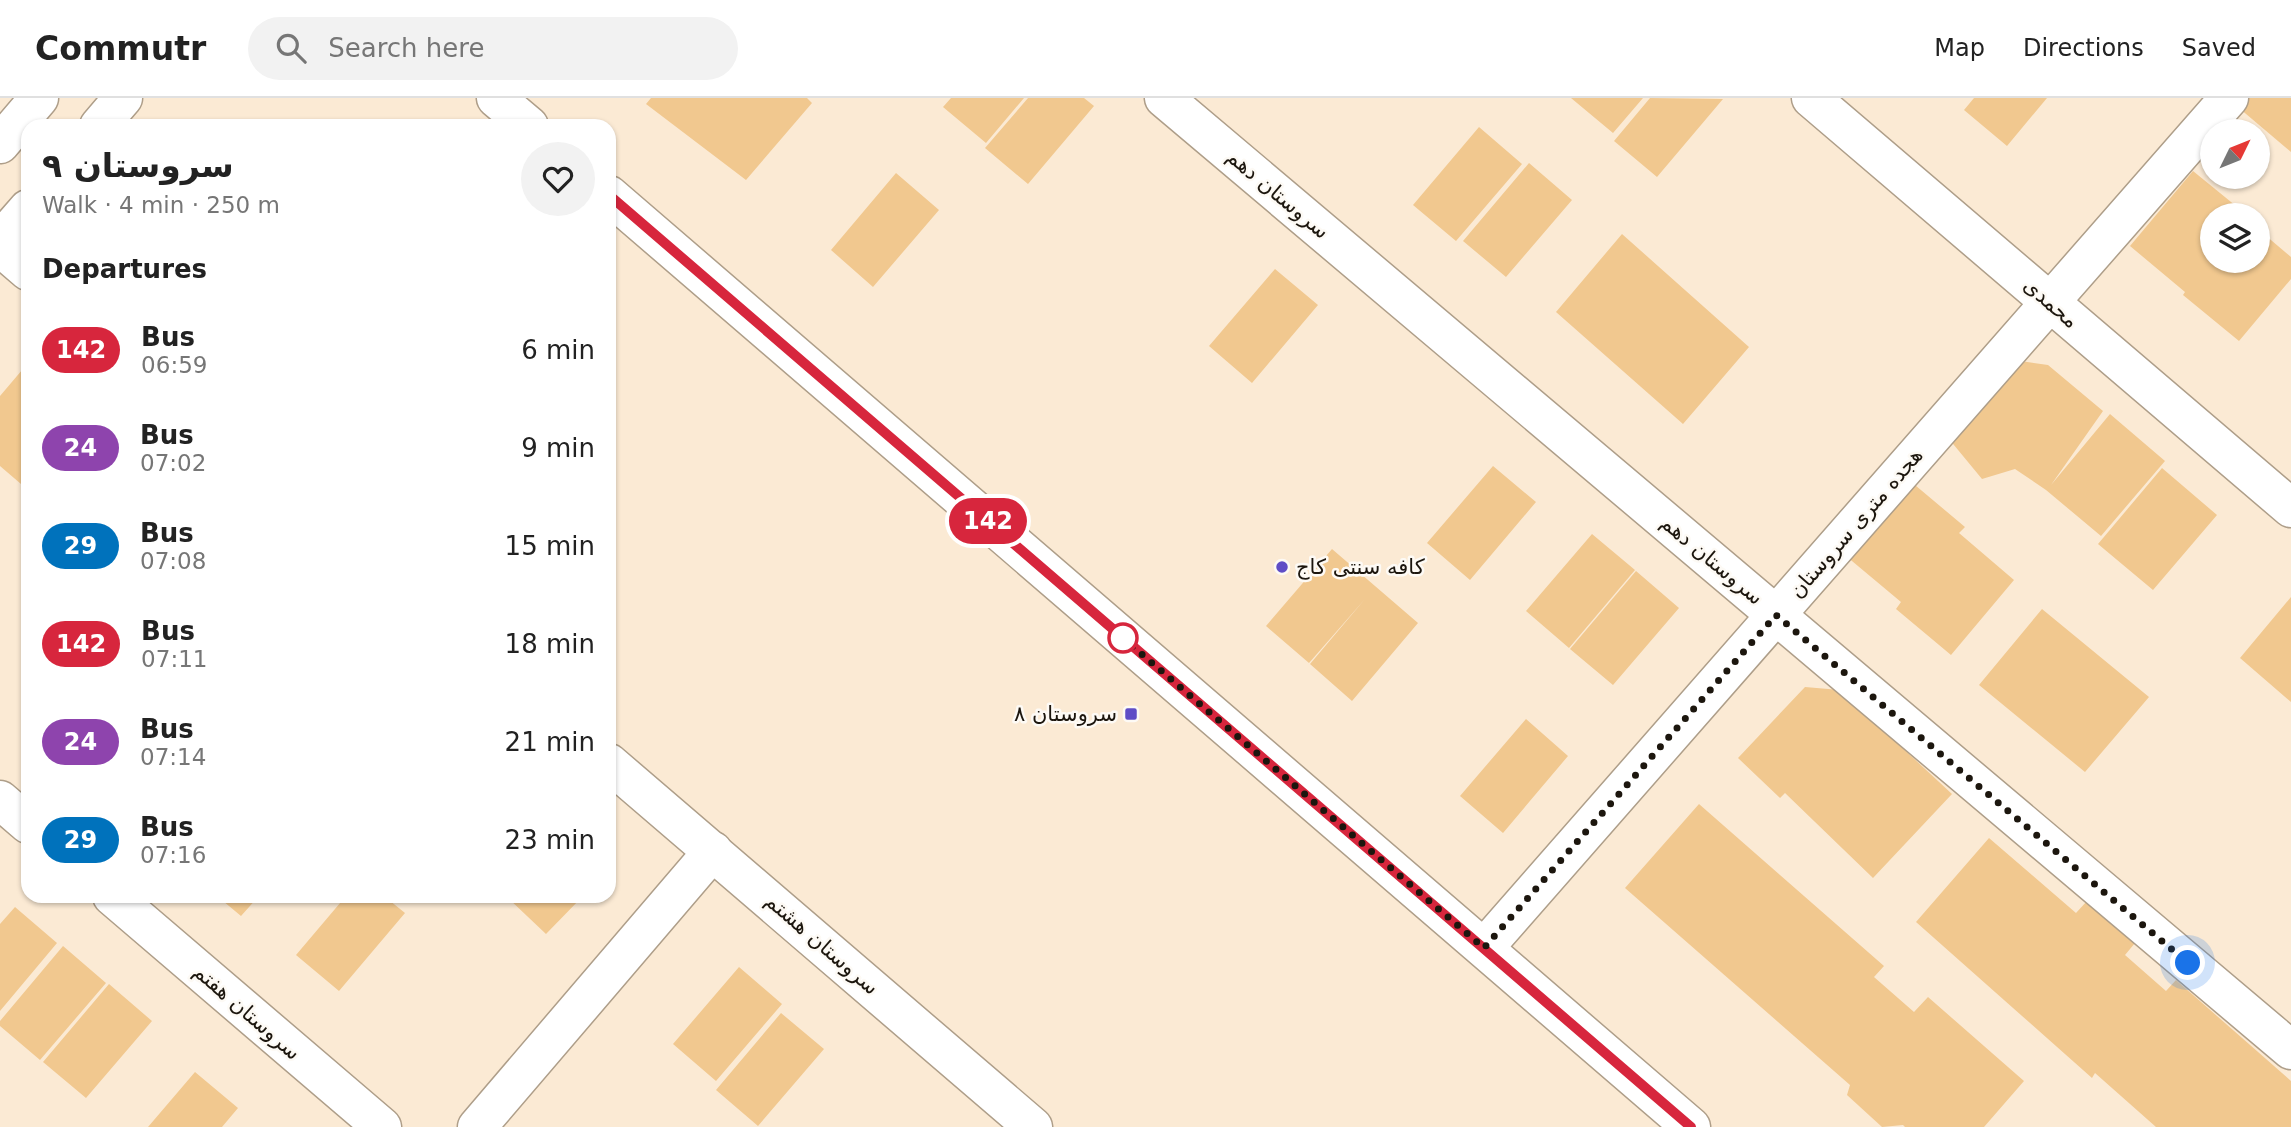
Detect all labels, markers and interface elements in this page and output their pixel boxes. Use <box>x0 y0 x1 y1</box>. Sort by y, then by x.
search box <box>248 17 738 80</box>
text: Commutr <box>35 29 206 68</box>
icon: search <box>272 29 310 67</box>
text: Search here <box>328 33 484 63</box>
text: Map <box>1934 34 1985 62</box>
text: Directions <box>2023 34 2144 62</box>
text: Saved <box>2182 34 2256 62</box>
north arrow <box>2200 119 2270 189</box>
map controls <box>2200 119 2270 273</box>
button: heart <box>521 142 595 216</box>
street label: سروستان دهم <box>1221 144 1334 245</box>
text: سروستان ٩ <box>42 146 234 185</box>
text: Walk · 4 min · 250 m <box>42 192 280 218</box>
button: layers <box>2200 203 2270 273</box>
text: Departures <box>42 254 207 284</box>
street label: محمدی <box>2019 273 2083 333</box>
text: Bus <box>141 322 195 352</box>
text: 6 min <box>521 335 595 365</box>
text: 142 <box>56 336 106 364</box>
text: 06:59 <box>141 352 207 378</box>
text: Bus <box>140 420 194 450</box>
text: 9 min <box>521 433 595 463</box>
text: 24 <box>64 434 97 462</box>
street label: هجده متری سروستان <box>1784 443 1928 603</box>
text: 07:02 <box>140 450 206 476</box>
line badge: 142 <box>948 498 1028 544</box>
text: 142 <box>963 507 1013 535</box>
street label: سروستان دهم <box>1655 510 1768 611</box>
text: Bus <box>140 518 194 548</box>
text: 15 min <box>505 531 595 561</box>
text: 29 <box>64 532 97 560</box>
text: 07:08 <box>140 548 206 574</box>
place label: کافه سنتی کاج <box>1296 555 1425 580</box>
marker: کافه سنتی کاج <box>1274 559 1290 575</box>
text: Bus <box>141 616 195 646</box>
unlabelled marker <box>1108 623 1138 653</box>
text: 18 min <box>505 629 595 659</box>
text: 142 <box>56 630 106 658</box>
text: 07:11 <box>141 646 207 672</box>
place label: سروستان ٨ <box>1014 702 1117 726</box>
marker: سروستان ٨ <box>1123 706 1139 722</box>
text: Bus <box>140 714 194 744</box>
text: 21 min <box>505 727 595 757</box>
text: 24 <box>64 728 97 756</box>
text: 07:14 <box>140 744 206 770</box>
text: Bus <box>140 812 194 842</box>
text: 23 min <box>505 825 595 855</box>
text: 29 <box>64 826 97 854</box>
text: 07:16 <box>140 842 206 868</box>
street label: سروستان هشتم <box>760 888 883 1000</box>
your location <box>2170 945 2205 980</box>
street label: سروستان هفتم <box>188 959 305 1066</box>

